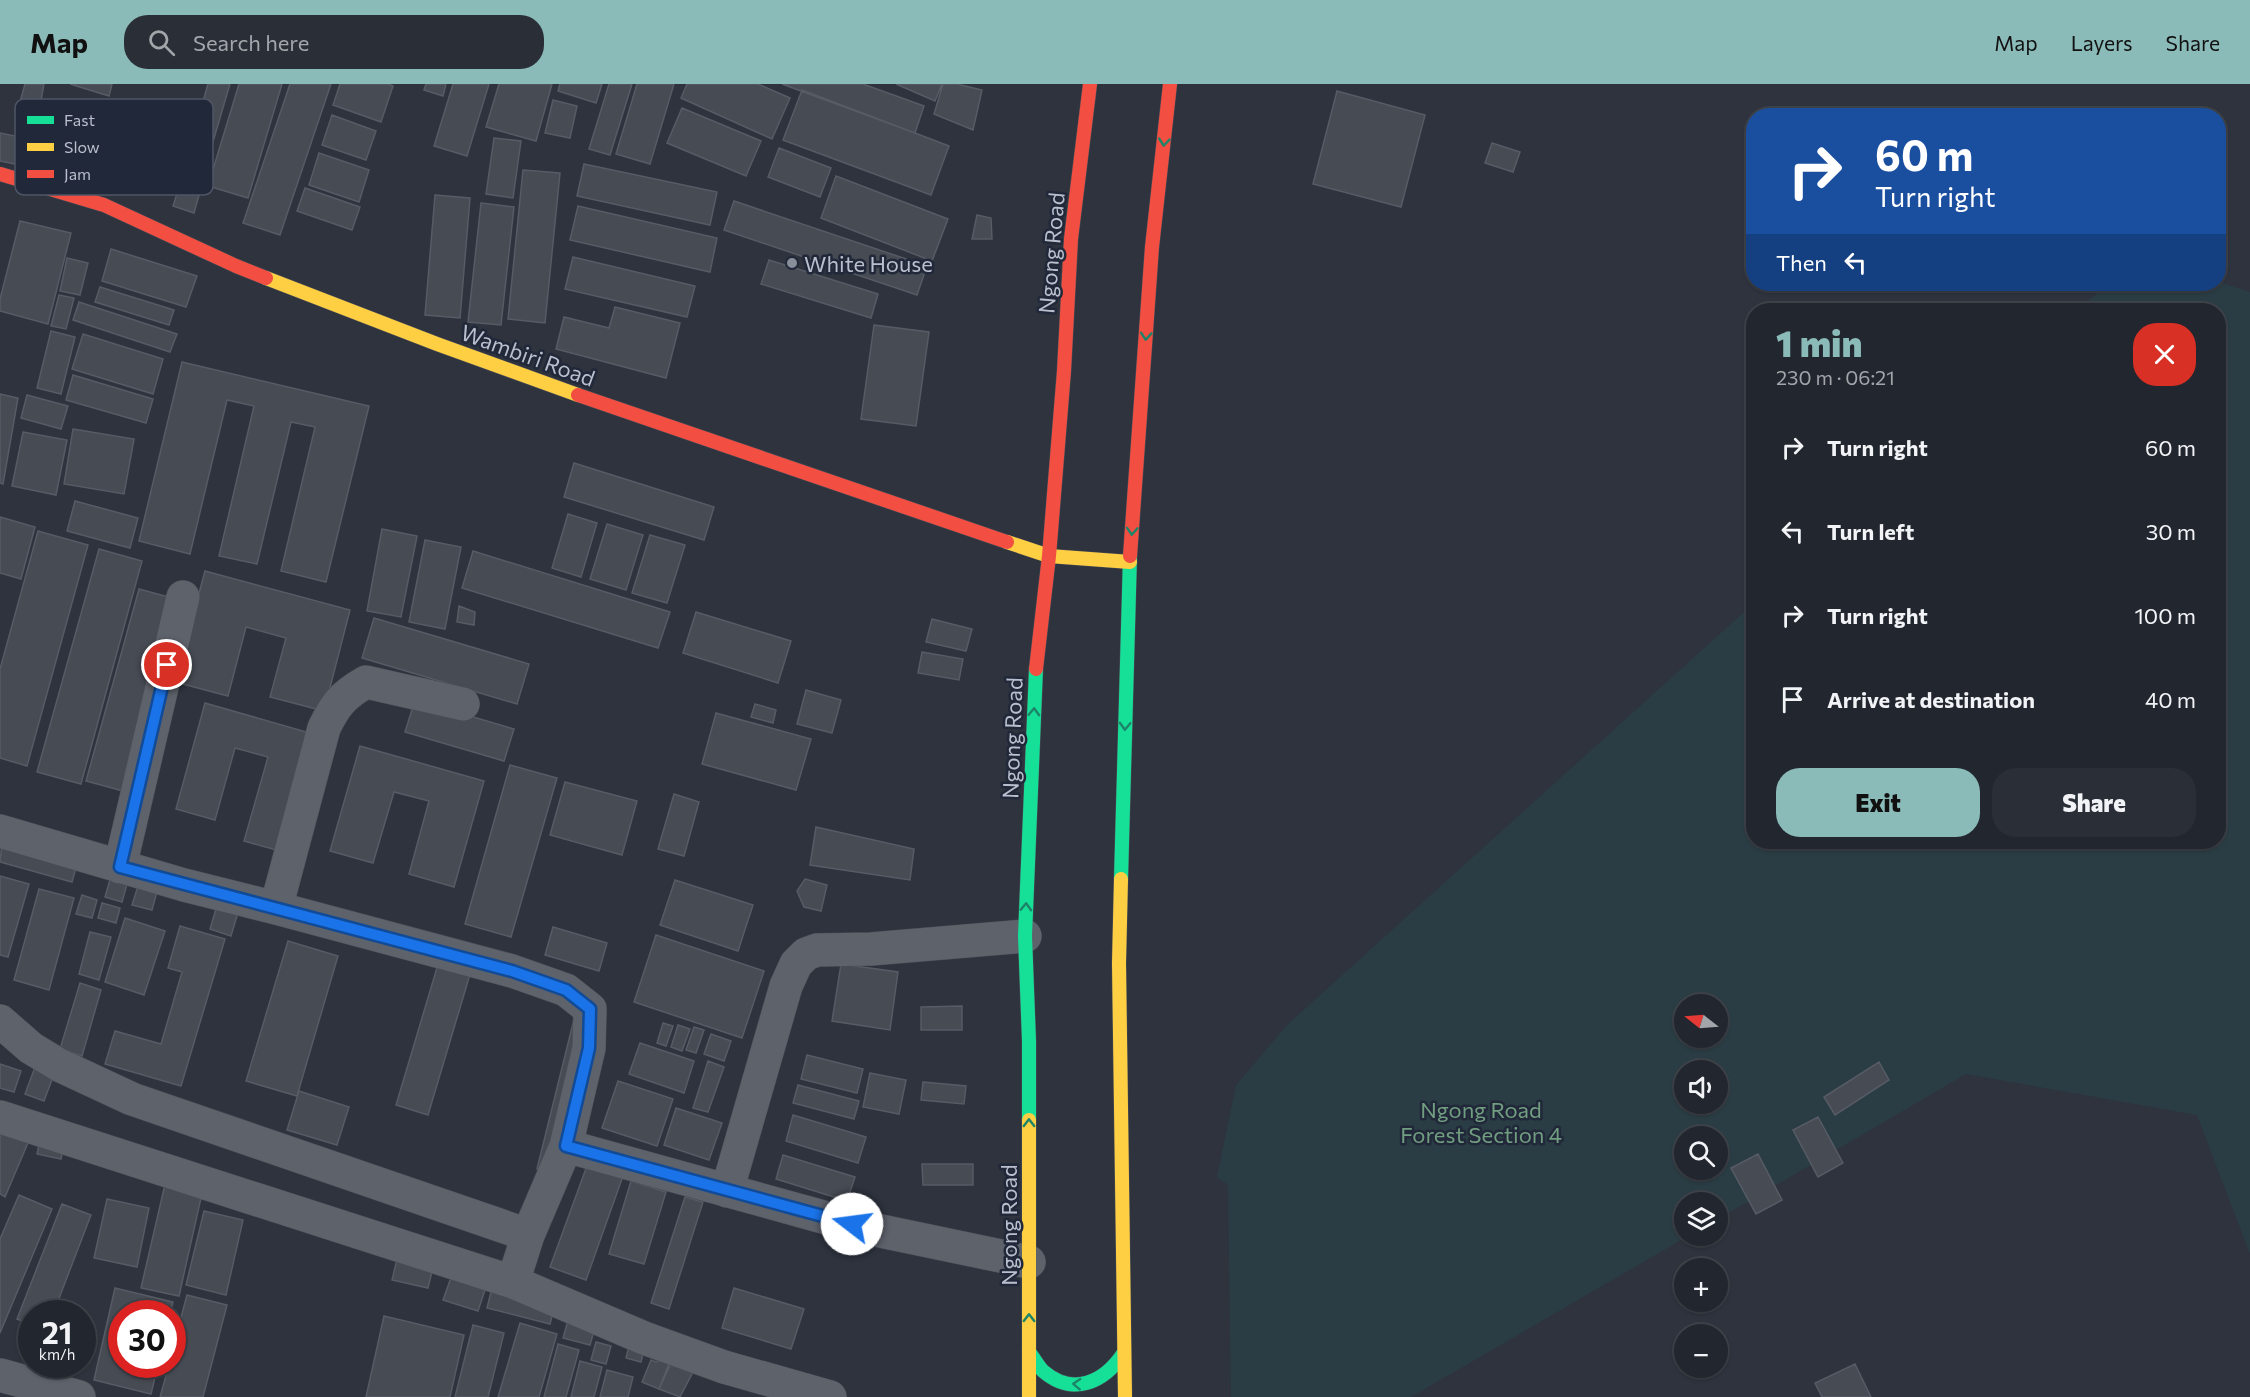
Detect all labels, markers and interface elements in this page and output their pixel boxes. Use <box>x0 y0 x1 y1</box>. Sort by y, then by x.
search box <box>124 15 544 69</box>
text: Map <box>30 25 88 59</box>
icon: search <box>145 26 178 59</box>
text: Search here <box>193 29 309 56</box>
text: Map <box>1994 30 2038 55</box>
text: Layers <box>2071 30 2133 55</box>
text: Share <box>2166 30 2220 55</box>
legend <box>15 99 213 195</box>
text: Fast <box>64 110 95 129</box>
text: 60 m <box>1875 128 1974 180</box>
icon: right <box>1776 132 1854 210</box>
text: Slow <box>64 137 100 156</box>
one-way arrow <box>1158 138 1171 147</box>
text: Jam <box>64 164 91 183</box>
text: Turn right <box>1875 180 1995 213</box>
street label: Ngong Road <box>1032 191 1070 315</box>
icon: left <box>1839 246 1872 279</box>
text: Then <box>1776 249 1827 276</box>
place label: White House <box>804 250 933 277</box>
marker: White House <box>785 256 799 270</box>
street label: Wambiri Road <box>457 318 599 392</box>
text: 1 min <box>1776 320 1862 364</box>
button: close <box>2133 323 2196 386</box>
one-way arrow <box>1140 332 1153 341</box>
text: 230 m · 06:21 <box>1776 365 1895 389</box>
icon: right <box>1776 431 1809 464</box>
text: Turn right <box>1827 434 1928 461</box>
text: 60 m <box>2145 434 2196 461</box>
icon: left <box>1776 515 1809 548</box>
text: Turn left <box>1827 518 1914 545</box>
text: 30 m <box>2146 518 2196 545</box>
one-way arrow <box>1126 526 1139 535</box>
icon: right <box>1776 599 1809 632</box>
text: Turn right <box>1827 602 1928 629</box>
text: 100 m <box>2134 602 2196 629</box>
pin <box>141 639 192 690</box>
icon: arrive <box>150 648 183 681</box>
street label: Ngong Road <box>996 677 1028 799</box>
icon: arrive <box>1776 683 1809 716</box>
text: Arrive at destination <box>1827 686 2035 713</box>
text: 40 m <box>2145 686 2196 713</box>
one-way arrow <box>1028 707 1041 716</box>
one-way arrow <box>1119 721 1132 730</box>
button: Exit <box>1776 768 1980 837</box>
button: Share <box>1992 768 2196 837</box>
one-way arrow <box>1020 902 1033 911</box>
north arrow <box>1674 994 1728 1048</box>
map controls <box>1674 994 1728 1378</box>
button: sound <box>1674 1060 1728 1114</box>
park label: Ngong Road Forest Section 4 <box>1400 1096 1562 1148</box>
one-way arrow <box>1023 1118 1035 1127</box>
button: search <box>1674 1126 1728 1180</box>
street label: Ngong Road <box>995 1164 1022 1286</box>
position arrow <box>820 1192 884 1256</box>
button: layers <box>1674 1192 1728 1246</box>
button: + <box>1674 1258 1728 1312</box>
speed limit sign: 30 <box>108 1300 186 1378</box>
text: 21 <box>42 1313 72 1350</box>
one-way arrow <box>1023 1313 1035 1322</box>
button: − <box>1674 1324 1728 1378</box>
text: km/h <box>39 1345 75 1363</box>
one-way arrow <box>1072 1377 1081 1390</box>

